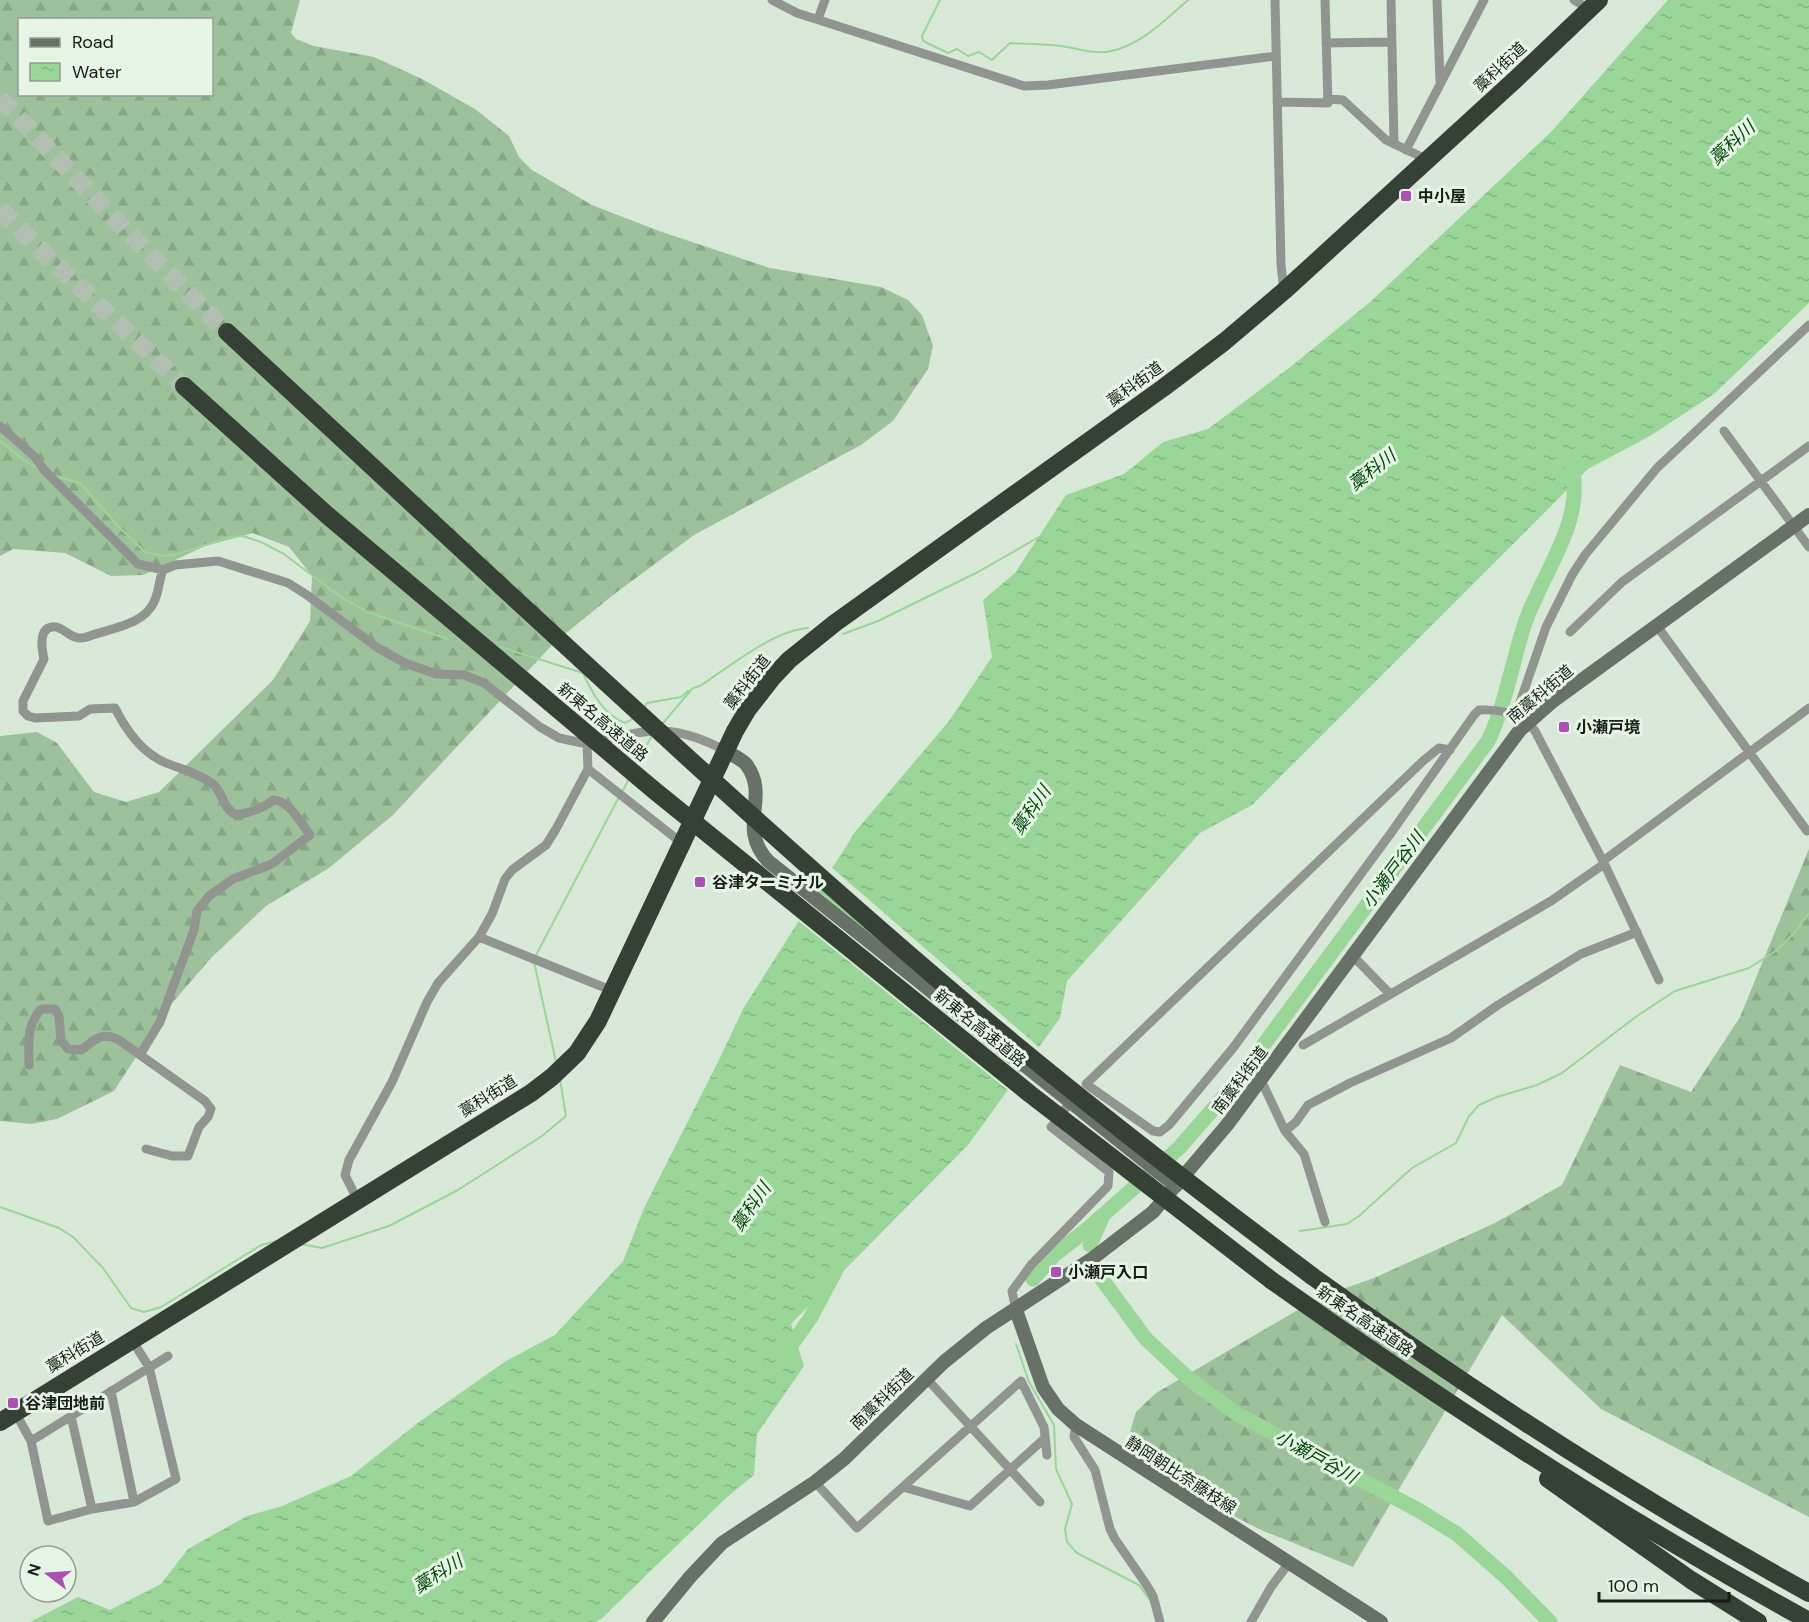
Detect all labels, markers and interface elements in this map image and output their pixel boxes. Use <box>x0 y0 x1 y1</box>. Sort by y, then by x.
legend <box>18 18 213 96</box>
text: Road <box>72 30 114 54</box>
street label: 藁科街道 <box>1469 37 1531 97</box>
text: Water <box>72 60 122 84</box>
water label: 藁科川 <box>1704 114 1761 170</box>
place label: 中小屋 <box>1418 186 1466 207</box>
marker: 中小屋 <box>1399 189 1413 203</box>
street label: 藁科街道 <box>1103 357 1167 411</box>
water label: 藁科川 <box>1343 443 1402 496</box>
street label: 藁科街道 <box>719 650 775 714</box>
street label: 南藁科街道 <box>1503 660 1577 728</box>
street label: 新東名高速道路 <box>553 678 653 766</box>
place label: 小瀬戸境 <box>1576 717 1640 738</box>
marker: 小瀬戸境 <box>1557 720 1571 734</box>
water label: 藁科川 <box>1006 779 1057 839</box>
water label: 小瀬戸谷川 <box>1356 825 1431 913</box>
place label: 谷津ターミナル <box>712 872 824 893</box>
marker: 谷津ターミナル <box>693 875 707 889</box>
street label: 新東名高速道路 <box>930 985 1030 1071</box>
street label: 南藁科街道 <box>1208 1042 1272 1118</box>
street label: 藁科街道 <box>455 1070 521 1122</box>
water label: 藁科川 <box>726 1176 777 1236</box>
place label: 小瀬戸入口 <box>1068 1262 1148 1283</box>
marker: 小瀬戸入口 <box>1049 1265 1063 1279</box>
street label: 新東名高速道路 <box>1313 1281 1417 1361</box>
street label: 藁科街道 <box>42 1327 108 1377</box>
street label: 南藁科街道 <box>846 1364 918 1434</box>
place label: 谷津団地前 <box>25 1393 105 1414</box>
marker: 谷津団地前 <box>6 1396 20 1410</box>
water label: 小瀬戸谷川 <box>1271 1425 1363 1490</box>
street label: 静岡朝比奈藤枝線 <box>1122 1431 1240 1519</box>
north arrow <box>18 1544 78 1604</box>
water label: 藁科川 <box>409 1548 469 1598</box>
text: N <box>22 1561 46 1578</box>
scale bar <box>1599 1565 1730 1603</box>
text: 100 m <box>1608 1574 1659 1598</box>

